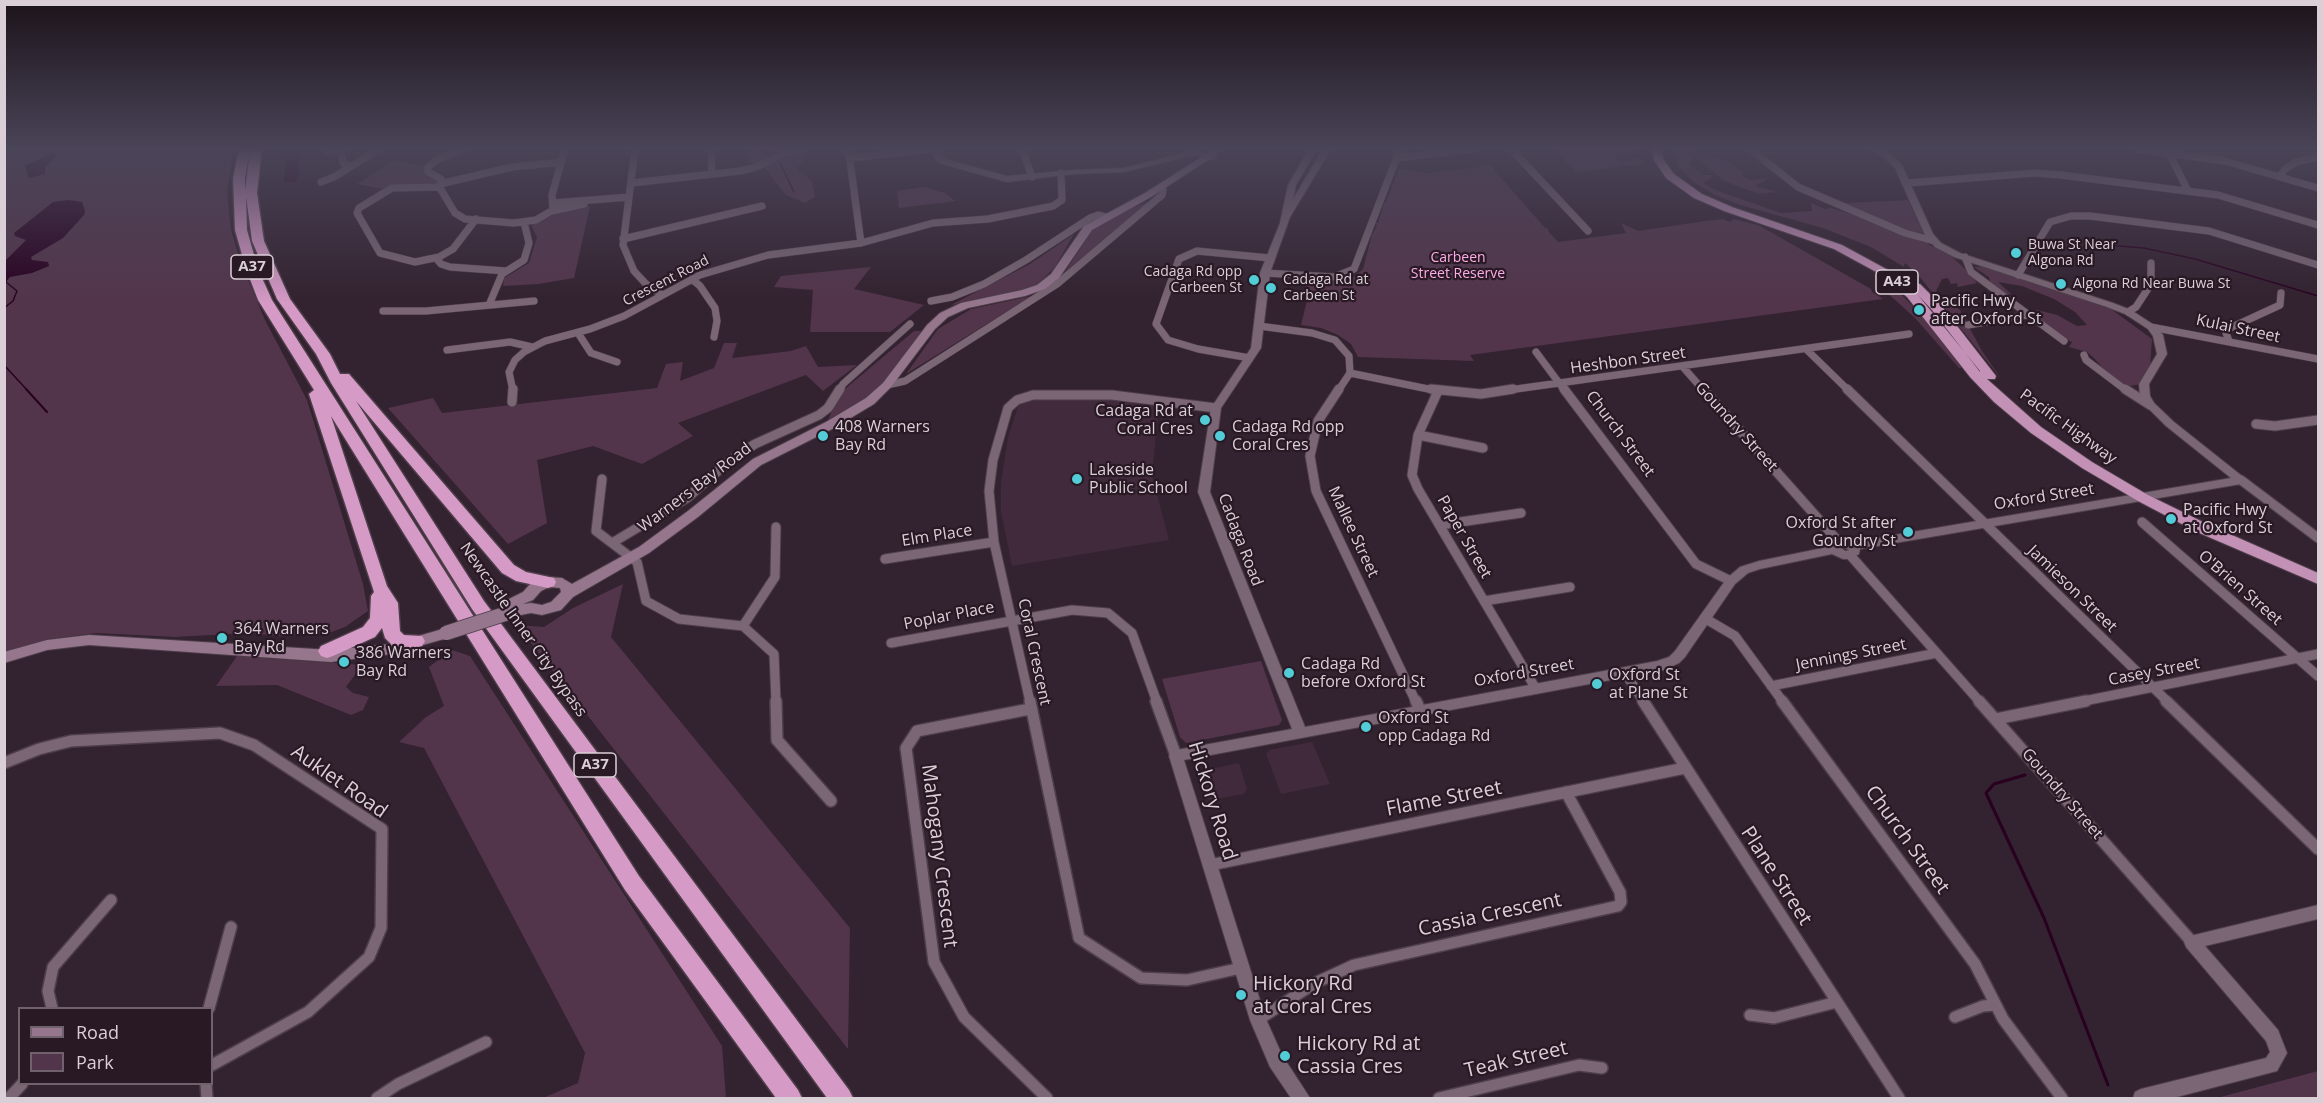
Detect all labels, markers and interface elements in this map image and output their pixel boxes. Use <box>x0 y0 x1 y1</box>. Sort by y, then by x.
place label: Buwa St Near Algona Rd <box>2028 237 2116 270</box>
marker: Buwa St Near Algona Rd <box>2009 246 2023 260</box>
park label: Carbeen Street Reserve <box>1411 250 1505 282</box>
street label: Crescent Road <box>620 252 712 310</box>
road number: A37 <box>231 255 273 279</box>
place label: Cadaga Rd opp Carbeen St <box>1144 264 1242 296</box>
road number: A43 <box>1876 270 1918 294</box>
place label: Cadaga Rd at Carbeen St <box>1283 272 1369 304</box>
marker: Cadaga Rd opp Carbeen St <box>1247 273 1261 287</box>
place label: Algona Rd Near Buwa St <box>2073 276 2230 292</box>
marker: Algona Rd Near Buwa St <box>2054 277 2068 291</box>
marker: Cadaga Rd at Carbeen St <box>1264 281 1278 295</box>
place label: Pacific Hwy after Oxford St <box>1931 291 2041 329</box>
marker: Pacific Hwy after Oxford St <box>1912 303 1926 317</box>
street label: Kulai Street <box>2194 311 2282 347</box>
street label: Heshbon Street <box>1569 343 1687 379</box>
street label: Goundry Street <box>1691 378 1781 476</box>
street label: Pacific Highway <box>2016 385 2120 469</box>
street label: Church Street <box>1581 387 1659 481</box>
place label: Cadaga Rd at Coral Cres <box>1095 401 1193 439</box>
marker: Cadaga Rd at Coral Cres <box>1198 413 1212 427</box>
place label: 408 Warners Bay Rd <box>835 417 930 455</box>
place label: Cadaga Rd opp Coral Cres <box>1232 417 1344 455</box>
marker: 408 Warners Bay Rd <box>816 429 830 443</box>
marker: Cadaga Rd opp Coral Cres <box>1213 429 1227 443</box>
street label: Warners Bay Road <box>635 439 755 537</box>
place label: Lakeside Public School <box>1089 460 1188 498</box>
marker: Lakeside Public School <box>1070 472 1084 486</box>
street label: Oxford Street <box>1993 480 2095 514</box>
street label: Mallee Street <box>1324 483 1382 581</box>
street label: Cadaga Road <box>1214 491 1266 589</box>
street label: Paper Street <box>1433 492 1495 582</box>
place label: Pacific Hwy at Oxford St <box>2183 500 2273 538</box>
marker: Pacific Hwy at Oxford St <box>2164 512 2178 526</box>
place label: Oxford St after Goundry St <box>1786 513 1896 551</box>
street label: Elm Place <box>900 521 974 551</box>
marker: Oxford St after Goundry St <box>1901 525 1915 539</box>
street label: Newcastle Inner City Bypass <box>455 539 591 721</box>
street label: Jamieson Street <box>2023 541 2121 637</box>
street label: O'Brien Street <box>2194 546 2286 630</box>
street label: Coral Crescent <box>1013 597 1055 707</box>
street label: Poplar Place <box>902 598 996 634</box>
place label: 364 Warners Bay Rd <box>234 619 329 657</box>
marker: 364 Warners Bay Rd <box>215 631 229 645</box>
street label: Jennings Street <box>1794 635 1908 675</box>
place label: 386 Warners Bay Rd <box>356 643 451 681</box>
place label: Cadaga Rd before Oxford St <box>1301 654 1425 692</box>
street label: Casey Street <box>2107 654 2201 690</box>
marker: 386 Warners Bay Rd <box>337 655 351 669</box>
street label: Oxford Street <box>1473 655 1575 691</box>
place label: Oxford St at Plane St <box>1609 665 1688 703</box>
marker: Cadaga Rd before Oxford St <box>1282 666 1296 680</box>
marker: Oxford St at Plane St <box>1590 677 1604 691</box>
place label: Oxford St opp Cadaga Rd <box>1378 708 1490 746</box>
marker: Oxford St opp Cadaga Rd <box>1359 720 1373 734</box>
street label: Hickory Road <box>1183 739 1241 863</box>
street label: Auklet Road <box>286 740 392 824</box>
street label: Goundry Street <box>2017 745 2107 843</box>
road number: A37 <box>574 753 616 777</box>
street label: Mahogany Crescent <box>916 763 962 949</box>
street label: Flame Street <box>1384 776 1504 822</box>
street label: Church Street <box>1860 781 1954 899</box>
street label: Plane Street <box>1735 822 1817 930</box>
street label: Cassia Crescent <box>1416 888 1564 942</box>
place label: Hickory Rd at Coral Cres <box>1253 972 1372 1019</box>
marker: Hickory Rd at Coral Cres <box>1234 988 1248 1002</box>
legend <box>18 1007 213 1085</box>
text: Road <box>76 1020 119 1044</box>
place label: Hickory Rd at Cassia Cres <box>1297 1032 1420 1079</box>
street label: Teak Street <box>1462 1037 1570 1083</box>
marker: Hickory Rd at Cassia Cres <box>1278 1049 1292 1063</box>
text: Park <box>76 1050 114 1074</box>

